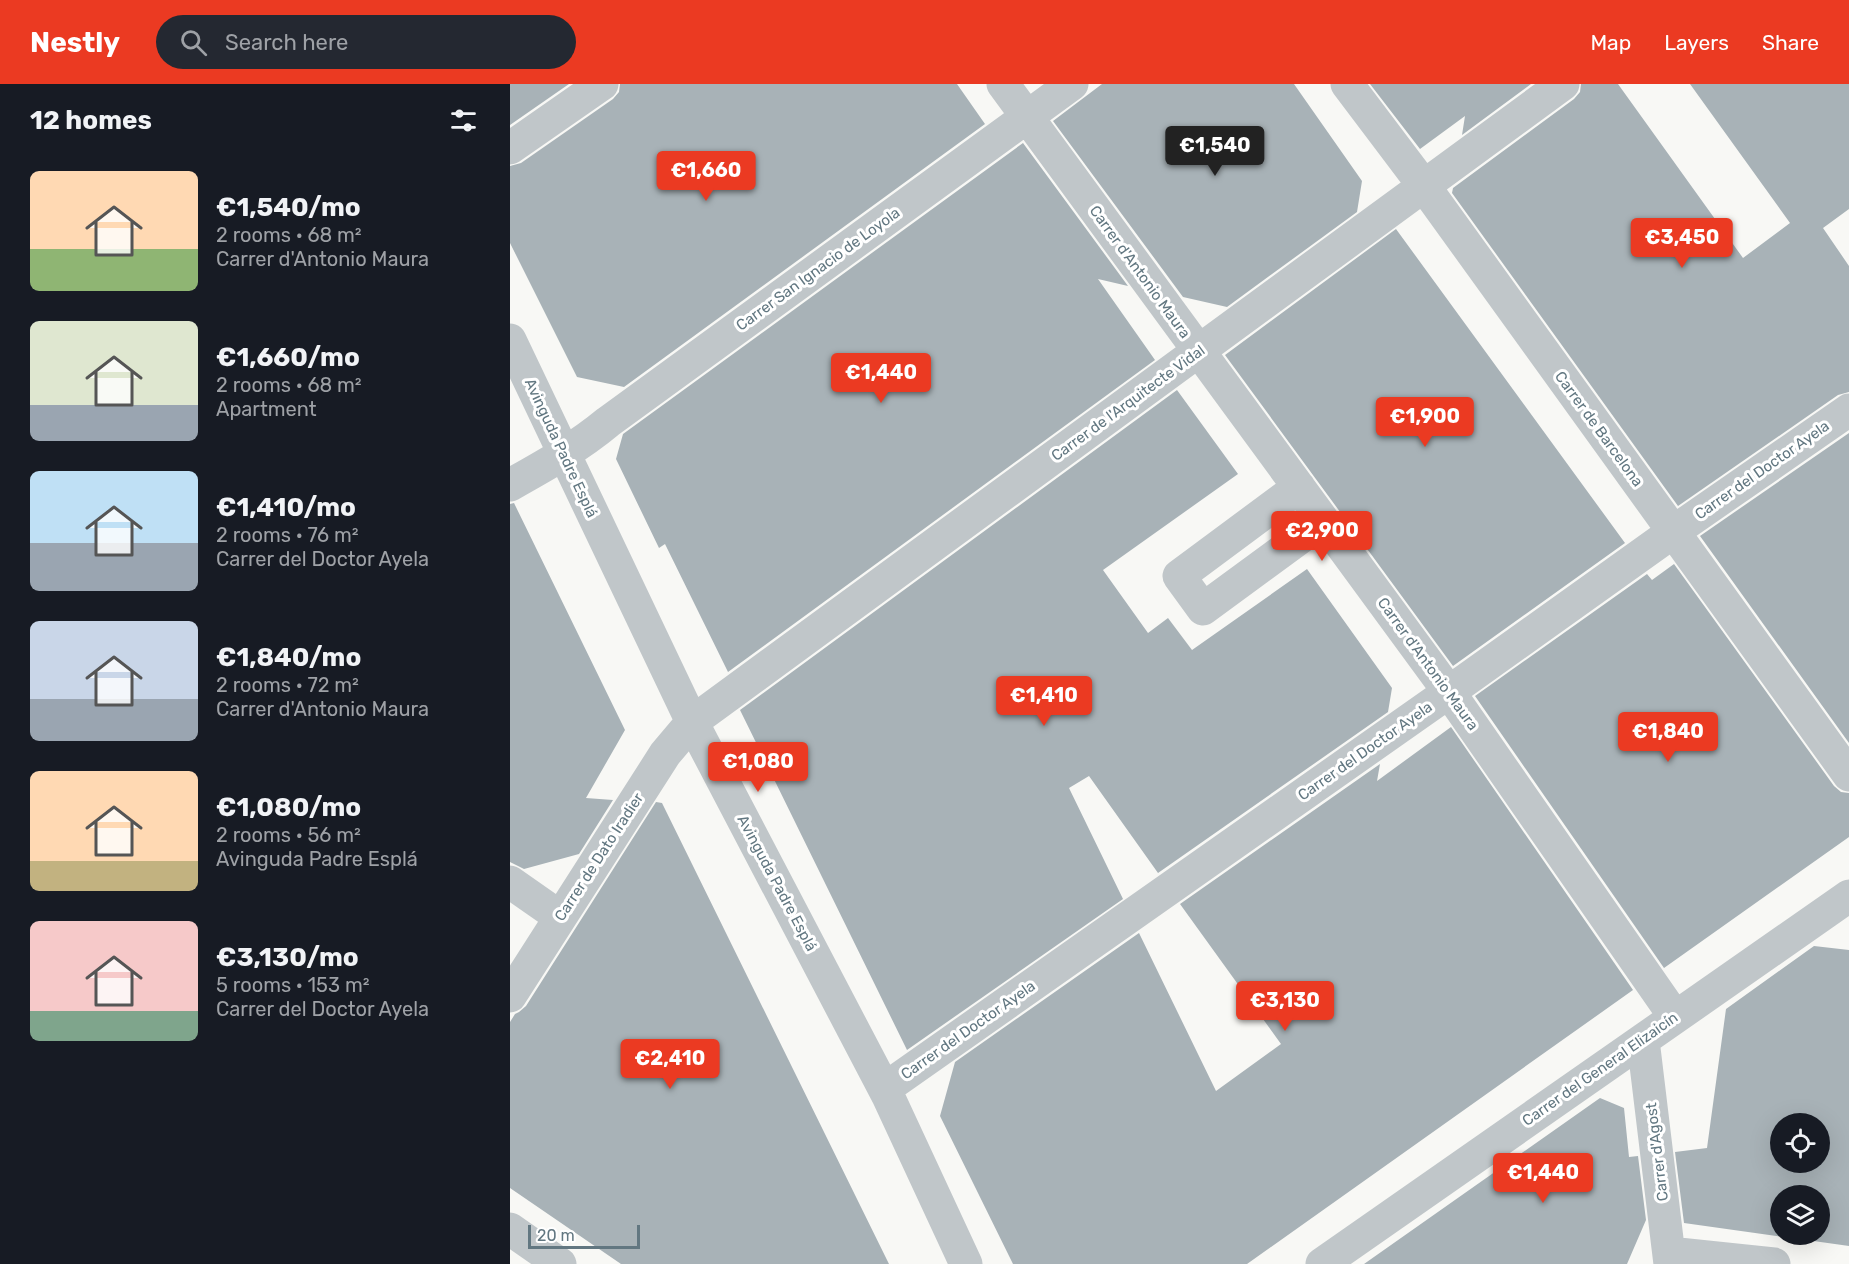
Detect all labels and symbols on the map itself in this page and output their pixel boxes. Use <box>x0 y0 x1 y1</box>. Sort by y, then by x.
pin: €1,540 <box>1166 126 1264 177</box>
pin: €1,660 <box>657 151 755 202</box>
street label: Carrer d'Antonio Maura <box>1086 202 1194 342</box>
street label: Carrer San Ignacio de Loyola <box>733 204 903 334</box>
pin: €3,450 <box>1633 218 1731 269</box>
street label: Carrer de l'Arquitecte Vidal <box>1048 341 1208 465</box>
pin: €1,440 <box>832 353 930 404</box>
street label: Carrer de Barcelona <box>1551 368 1647 490</box>
street label: Avinguda Padre Esplá <box>521 376 601 520</box>
pin: €1,900 <box>1376 397 1474 448</box>
street label: Carrer del Doctor Ayela <box>1691 417 1833 523</box>
pin: €2,900 <box>1273 511 1371 562</box>
street label: Carrer d'Antonio Maura <box>1374 594 1482 734</box>
pin: €1,410 <box>995 676 1093 727</box>
street label: Carrer del Doctor Ayela <box>1294 698 1436 804</box>
pin: €1,840 <box>1619 712 1717 763</box>
pin: €1,080 <box>709 742 807 793</box>
street label: Carrer de Dato Iradier <box>551 789 647 924</box>
street label: Avinguda Padre Esplá <box>734 812 820 954</box>
street label: Carrer del Doctor Ayela <box>897 977 1039 1083</box>
pin: €3,130 <box>1236 981 1334 1032</box>
street label: Carrer del General Elizaicín <box>1519 1008 1681 1130</box>
pin: €2,410 <box>621 1039 719 1090</box>
street label: Carrer d'Agost <box>1642 1102 1672 1202</box>
pin: €1,440 <box>1494 1153 1592 1204</box>
scale bar <box>528 1222 640 1250</box>

